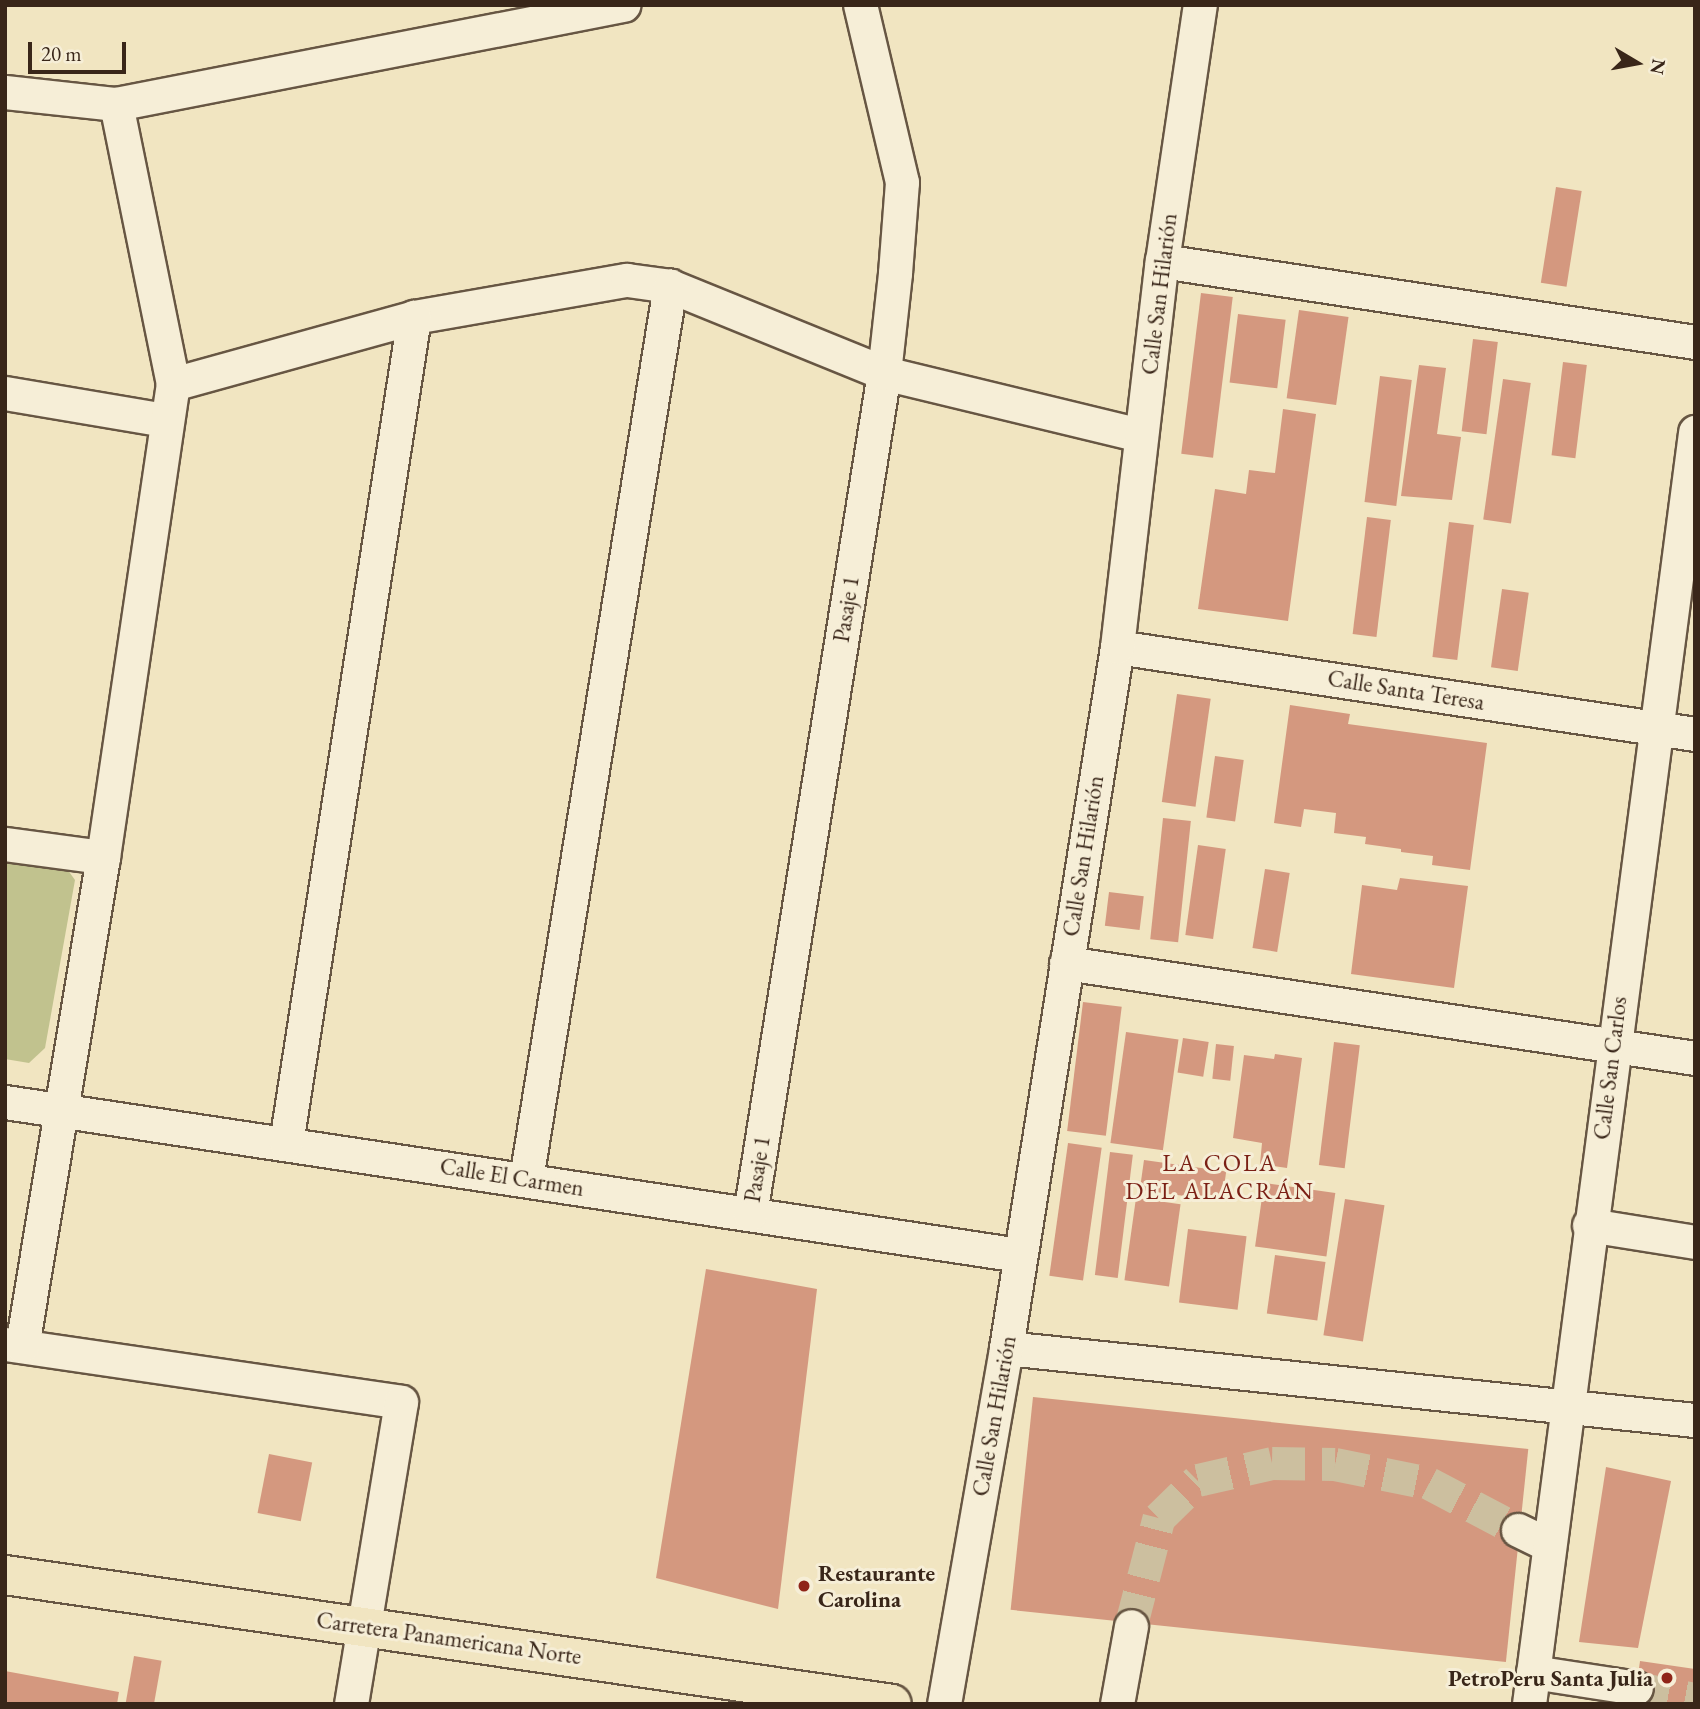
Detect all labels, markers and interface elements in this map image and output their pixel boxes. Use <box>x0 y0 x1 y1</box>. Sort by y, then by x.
scale bar <box>32 28 130 72</box>
north arrow <box>1602 28 1672 98</box>
text: 20 m <box>41 40 82 67</box>
text: N <box>1645 57 1672 76</box>
street label: Calle San Hilarión <box>1135 212 1183 376</box>
street label: Pasaje 1 <box>827 574 865 644</box>
street label: Calle Santa Teresa <box>1326 664 1486 716</box>
street label: Calle San Hilarión <box>1057 774 1109 938</box>
street label: Calle San Carlos <box>1588 995 1632 1141</box>
street label: Pasaje 1 <box>738 1134 776 1204</box>
district label: LA COLA DEL ALACRÁN <box>1127 1149 1313 1205</box>
street label: Calle El Carmen <box>438 1152 586 1202</box>
street label: Calle San Hilarión <box>966 1334 1022 1498</box>
place label: Restaurante Carolina <box>818 1559 935 1613</box>
marker: Restaurante Carolina <box>796 1578 812 1594</box>
street label: Carretera Panamericana Norte <box>315 1606 583 1670</box>
place label: PetroPeru Santa Julia <box>1448 1664 1653 1692</box>
marker: PetroPeru Santa Julia <box>1659 1670 1675 1686</box>

